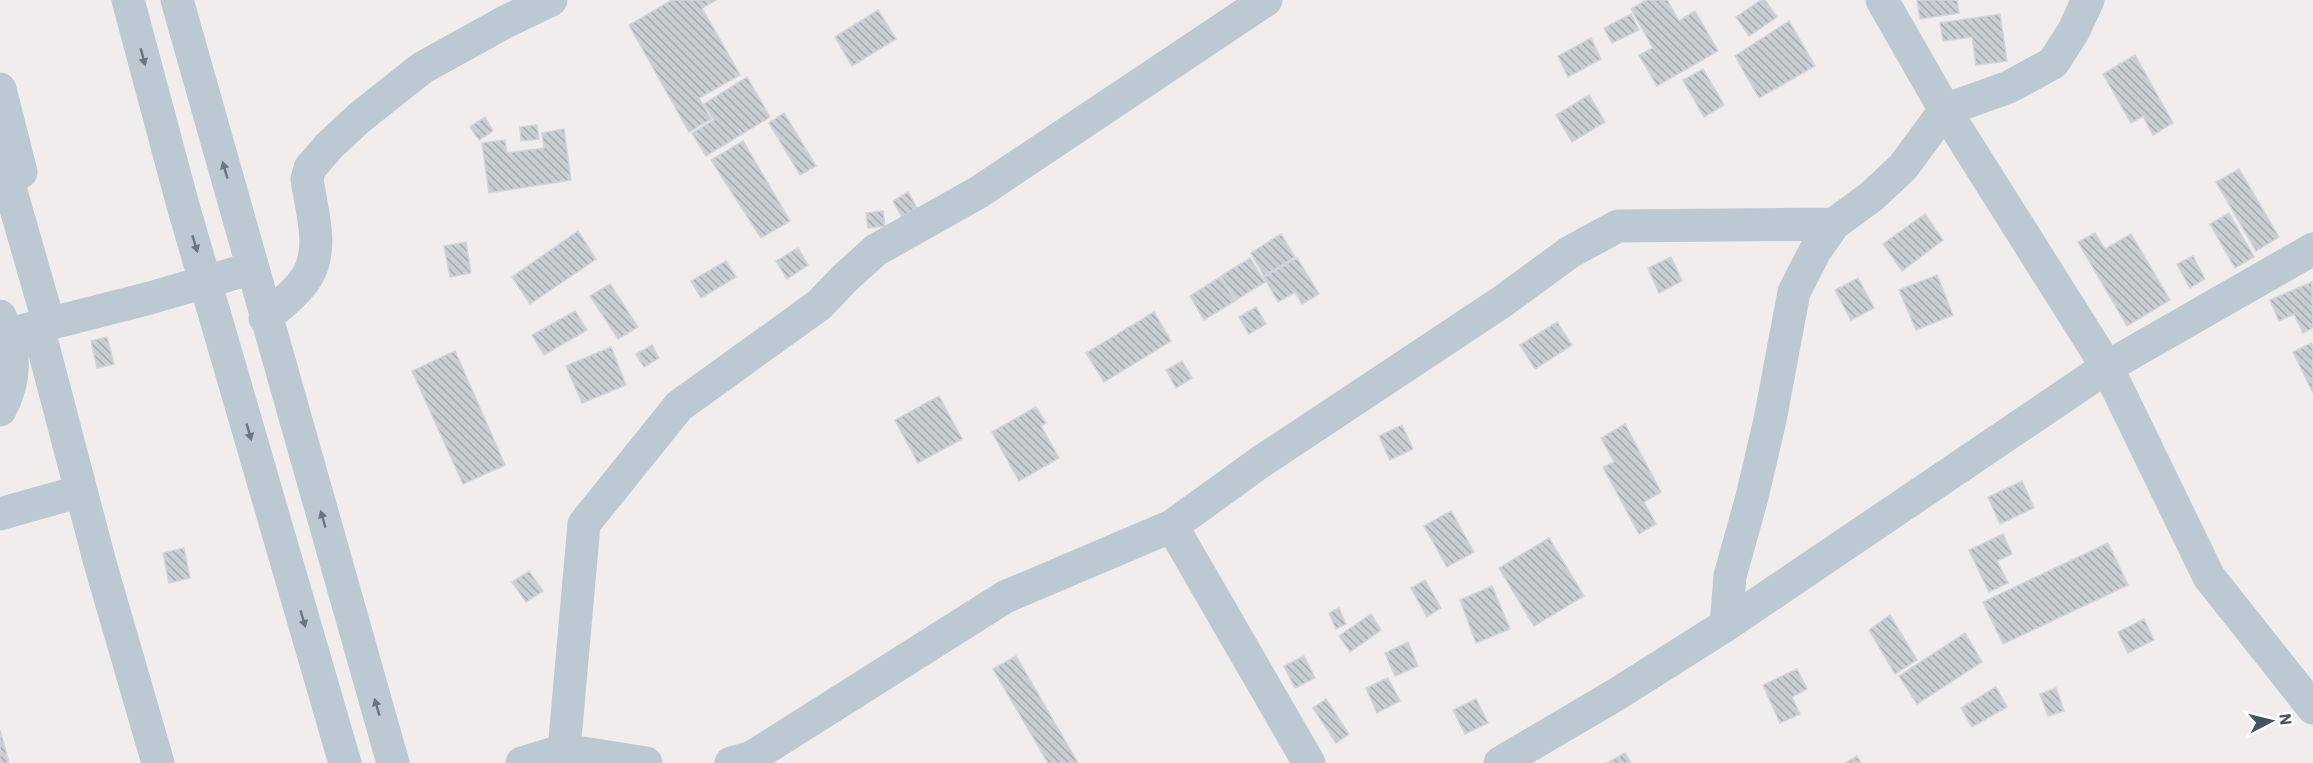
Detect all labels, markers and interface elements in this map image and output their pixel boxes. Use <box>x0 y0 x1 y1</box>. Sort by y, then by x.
one-way arrow <box>139 48 148 66</box>
one-way arrow <box>220 161 229 179</box>
one-way arrow <box>191 236 200 254</box>
one-way arrow <box>245 423 254 441</box>
one-way arrow <box>318 510 328 528</box>
one-way arrow <box>299 610 308 628</box>
north arrow <box>2241 691 2301 751</box>
one-way arrow <box>372 698 381 716</box>
text: N <box>2275 712 2297 726</box>

